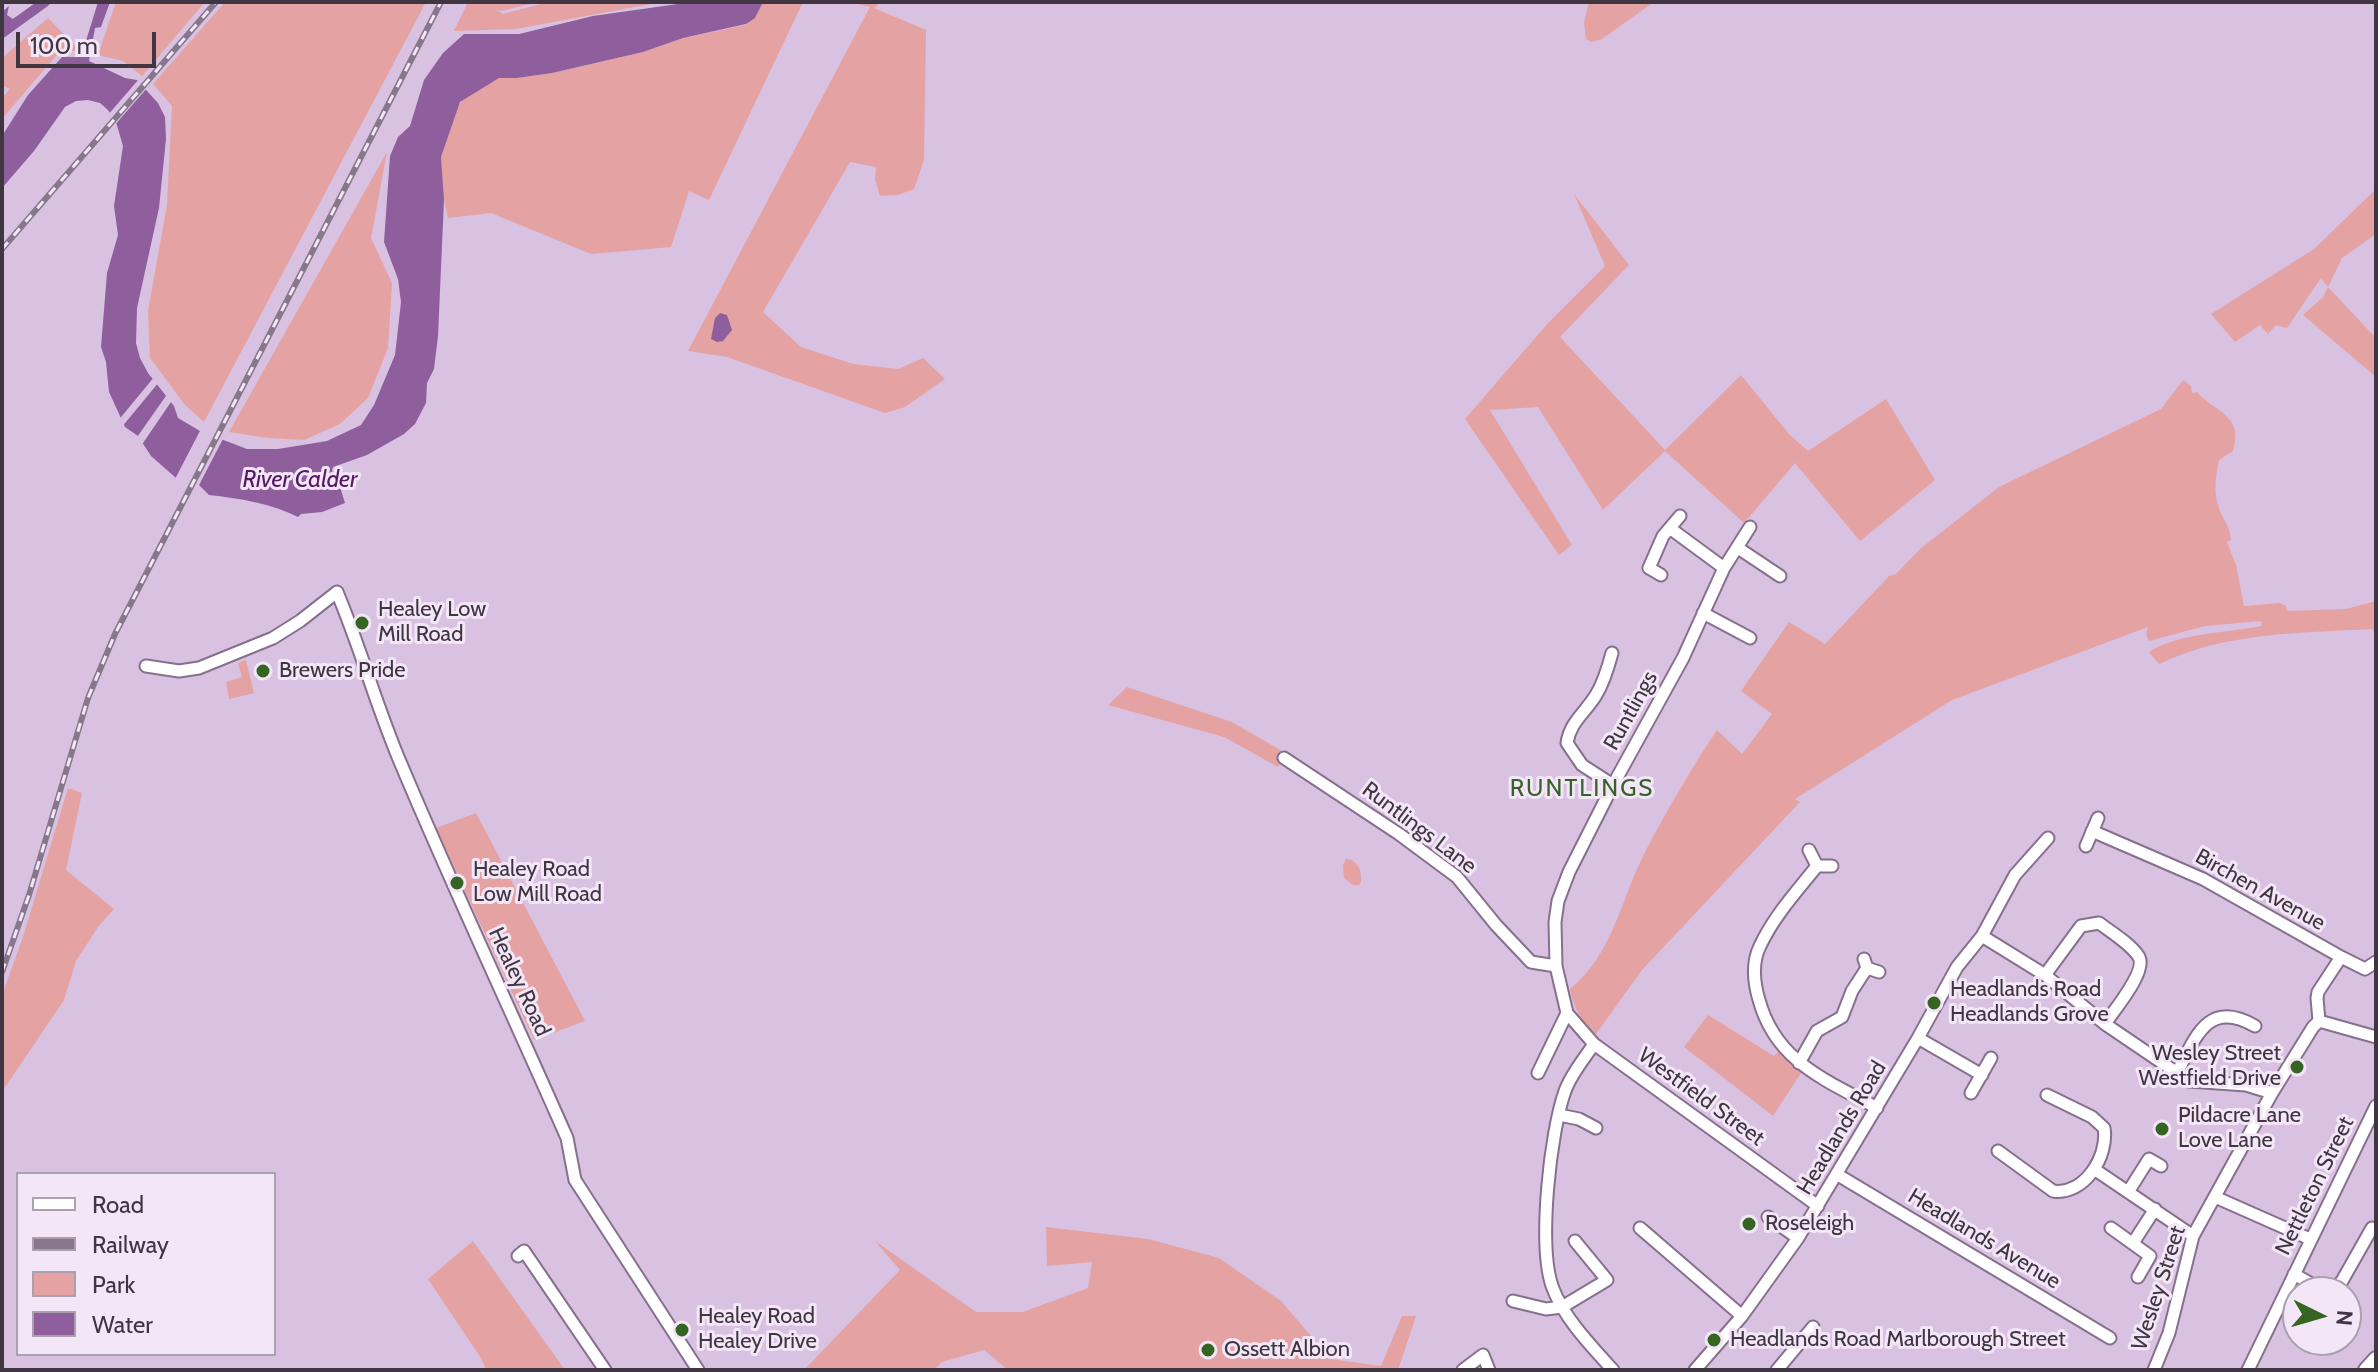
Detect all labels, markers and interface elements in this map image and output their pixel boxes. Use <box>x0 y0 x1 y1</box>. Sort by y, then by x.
scale bar <box>20 16 160 66</box>
text: 100 m <box>30 31 98 60</box>
water label: River Calder <box>243 466 357 494</box>
place label: Healey Low Mill Road <box>378 597 486 648</box>
marker: Healey Low Mill Road <box>353 614 371 632</box>
place label: Brewers Pride <box>279 658 406 684</box>
marker: Brewers Pride <box>254 662 272 680</box>
street label: Runtlings <box>1599 667 1663 755</box>
district label: RUNTLINGS <box>1510 775 1654 803</box>
street label: Runtlings Lane <box>1357 776 1481 880</box>
street label: Birchen Avenue <box>2190 843 2330 937</box>
place label: Healey Road Low Mill Road <box>473 857 602 908</box>
marker: Healey Road Low Mill Road <box>448 874 466 892</box>
street label: Healey Road <box>482 923 556 1041</box>
place label: Headlands Road Headlands Grove <box>1950 977 2109 1028</box>
marker: Headlands Road Headlands Grove <box>1925 994 1943 1012</box>
place label: Wesley Street Westfield Drive <box>2138 1041 2281 1092</box>
street label: Westfield Street <box>1633 1042 1769 1152</box>
street label: Headlands Road <box>1792 1056 1892 1200</box>
marker: Wesley Street Westfield Drive <box>2288 1058 2306 1076</box>
place label: Pildacre Lane Love Lane <box>2178 1103 2301 1154</box>
street label: Nettleton Street <box>2270 1112 2360 1260</box>
marker: Pildacre Lane Love Lane <box>2153 1120 2171 1138</box>
legend <box>16 1172 276 1356</box>
street label: Headlands Avenue <box>1903 1183 2065 1295</box>
text: Road <box>92 1190 144 1219</box>
place label: Roseleigh <box>1765 1211 1854 1237</box>
marker: Roseleigh <box>1740 1215 1758 1233</box>
street label: Wesley Street <box>2126 1223 2192 1353</box>
text: Railway <box>92 1230 169 1259</box>
text: Park <box>92 1270 135 1299</box>
north arrow <box>2282 1276 2362 1356</box>
place label: Healey Road Healey Drive <box>698 1304 817 1356</box>
text: N <box>2330 1309 2359 1327</box>
text: Water <box>92 1310 153 1339</box>
marker: Healey Road Healey Drive <box>673 1321 691 1339</box>
place label: Headlands Road Marlborough Street <box>1730 1327 2066 1353</box>
marker: Headlands Road Marlborough Street <box>1705 1331 1723 1349</box>
place label: Ossett Albion <box>1224 1337 1350 1363</box>
marker: Ossett Albion <box>1199 1341 1217 1359</box>

